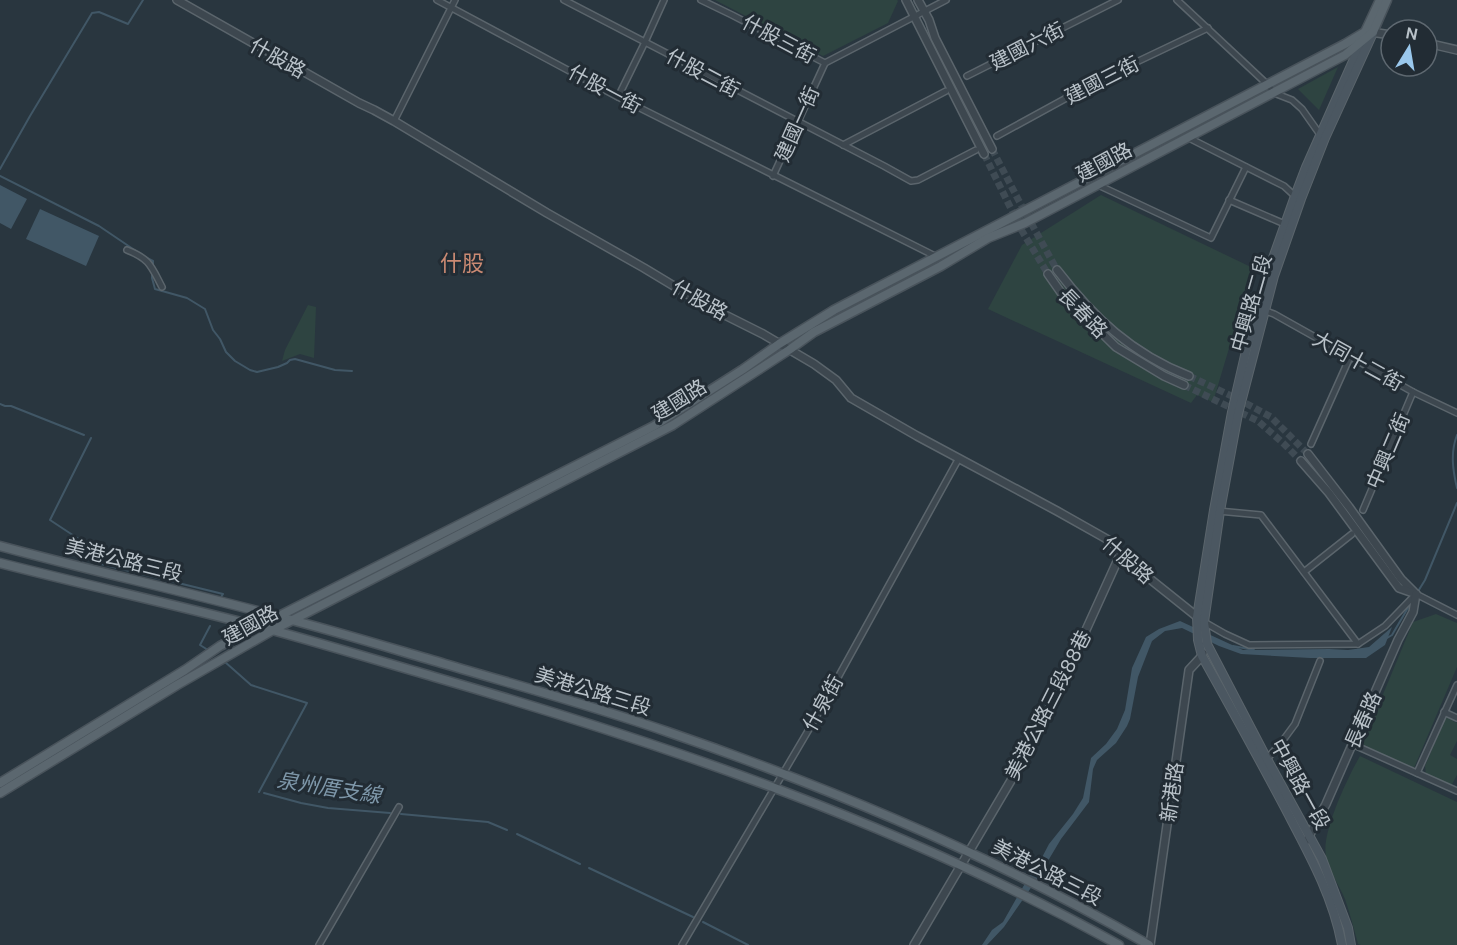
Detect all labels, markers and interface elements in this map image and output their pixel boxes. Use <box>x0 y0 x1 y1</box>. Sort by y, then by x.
street label: 什股三街 <box>738 9 820 69</box>
street label: 建國六街 <box>985 16 1069 76</box>
north arrow <box>1379 18 1439 78</box>
text: N <box>1404 22 1419 45</box>
street label: 什股路 <box>245 32 311 84</box>
street label: 什股二街 <box>662 43 744 103</box>
street label: 建國三街 <box>1060 50 1144 110</box>
street label: 什股一街 <box>564 59 646 119</box>
street label: 建國一街 <box>769 82 825 166</box>
street label: 建國路 <box>1071 136 1137 188</box>
district label: 什股 <box>440 249 484 278</box>
street label: 中興路二段 <box>1225 251 1277 355</box>
street label: 什股路 <box>667 274 733 326</box>
street label: 長春路 <box>1053 282 1113 344</box>
street label: 大同十二街 <box>1308 325 1408 397</box>
street label: 建國路 <box>647 373 711 427</box>
street label: 中興二街 <box>1360 409 1416 493</box>
street label: 什股路 <box>1097 531 1159 589</box>
street label: 美港公路三段 <box>63 533 185 587</box>
street label: 建國路 <box>217 599 283 651</box>
street label: 美港公路三段88巷 <box>999 626 1097 784</box>
street label: 美港公路三段 <box>532 661 654 721</box>
street label: 什泉街 <box>797 670 849 736</box>
street label: 長春路 <box>1339 687 1387 753</box>
street label: 中興路一段 <box>1264 734 1336 834</box>
street label: 新港路 <box>1155 760 1189 824</box>
water label: 泉州厝支線 <box>275 766 385 810</box>
street label: 美港公路三段 <box>988 833 1106 911</box>

